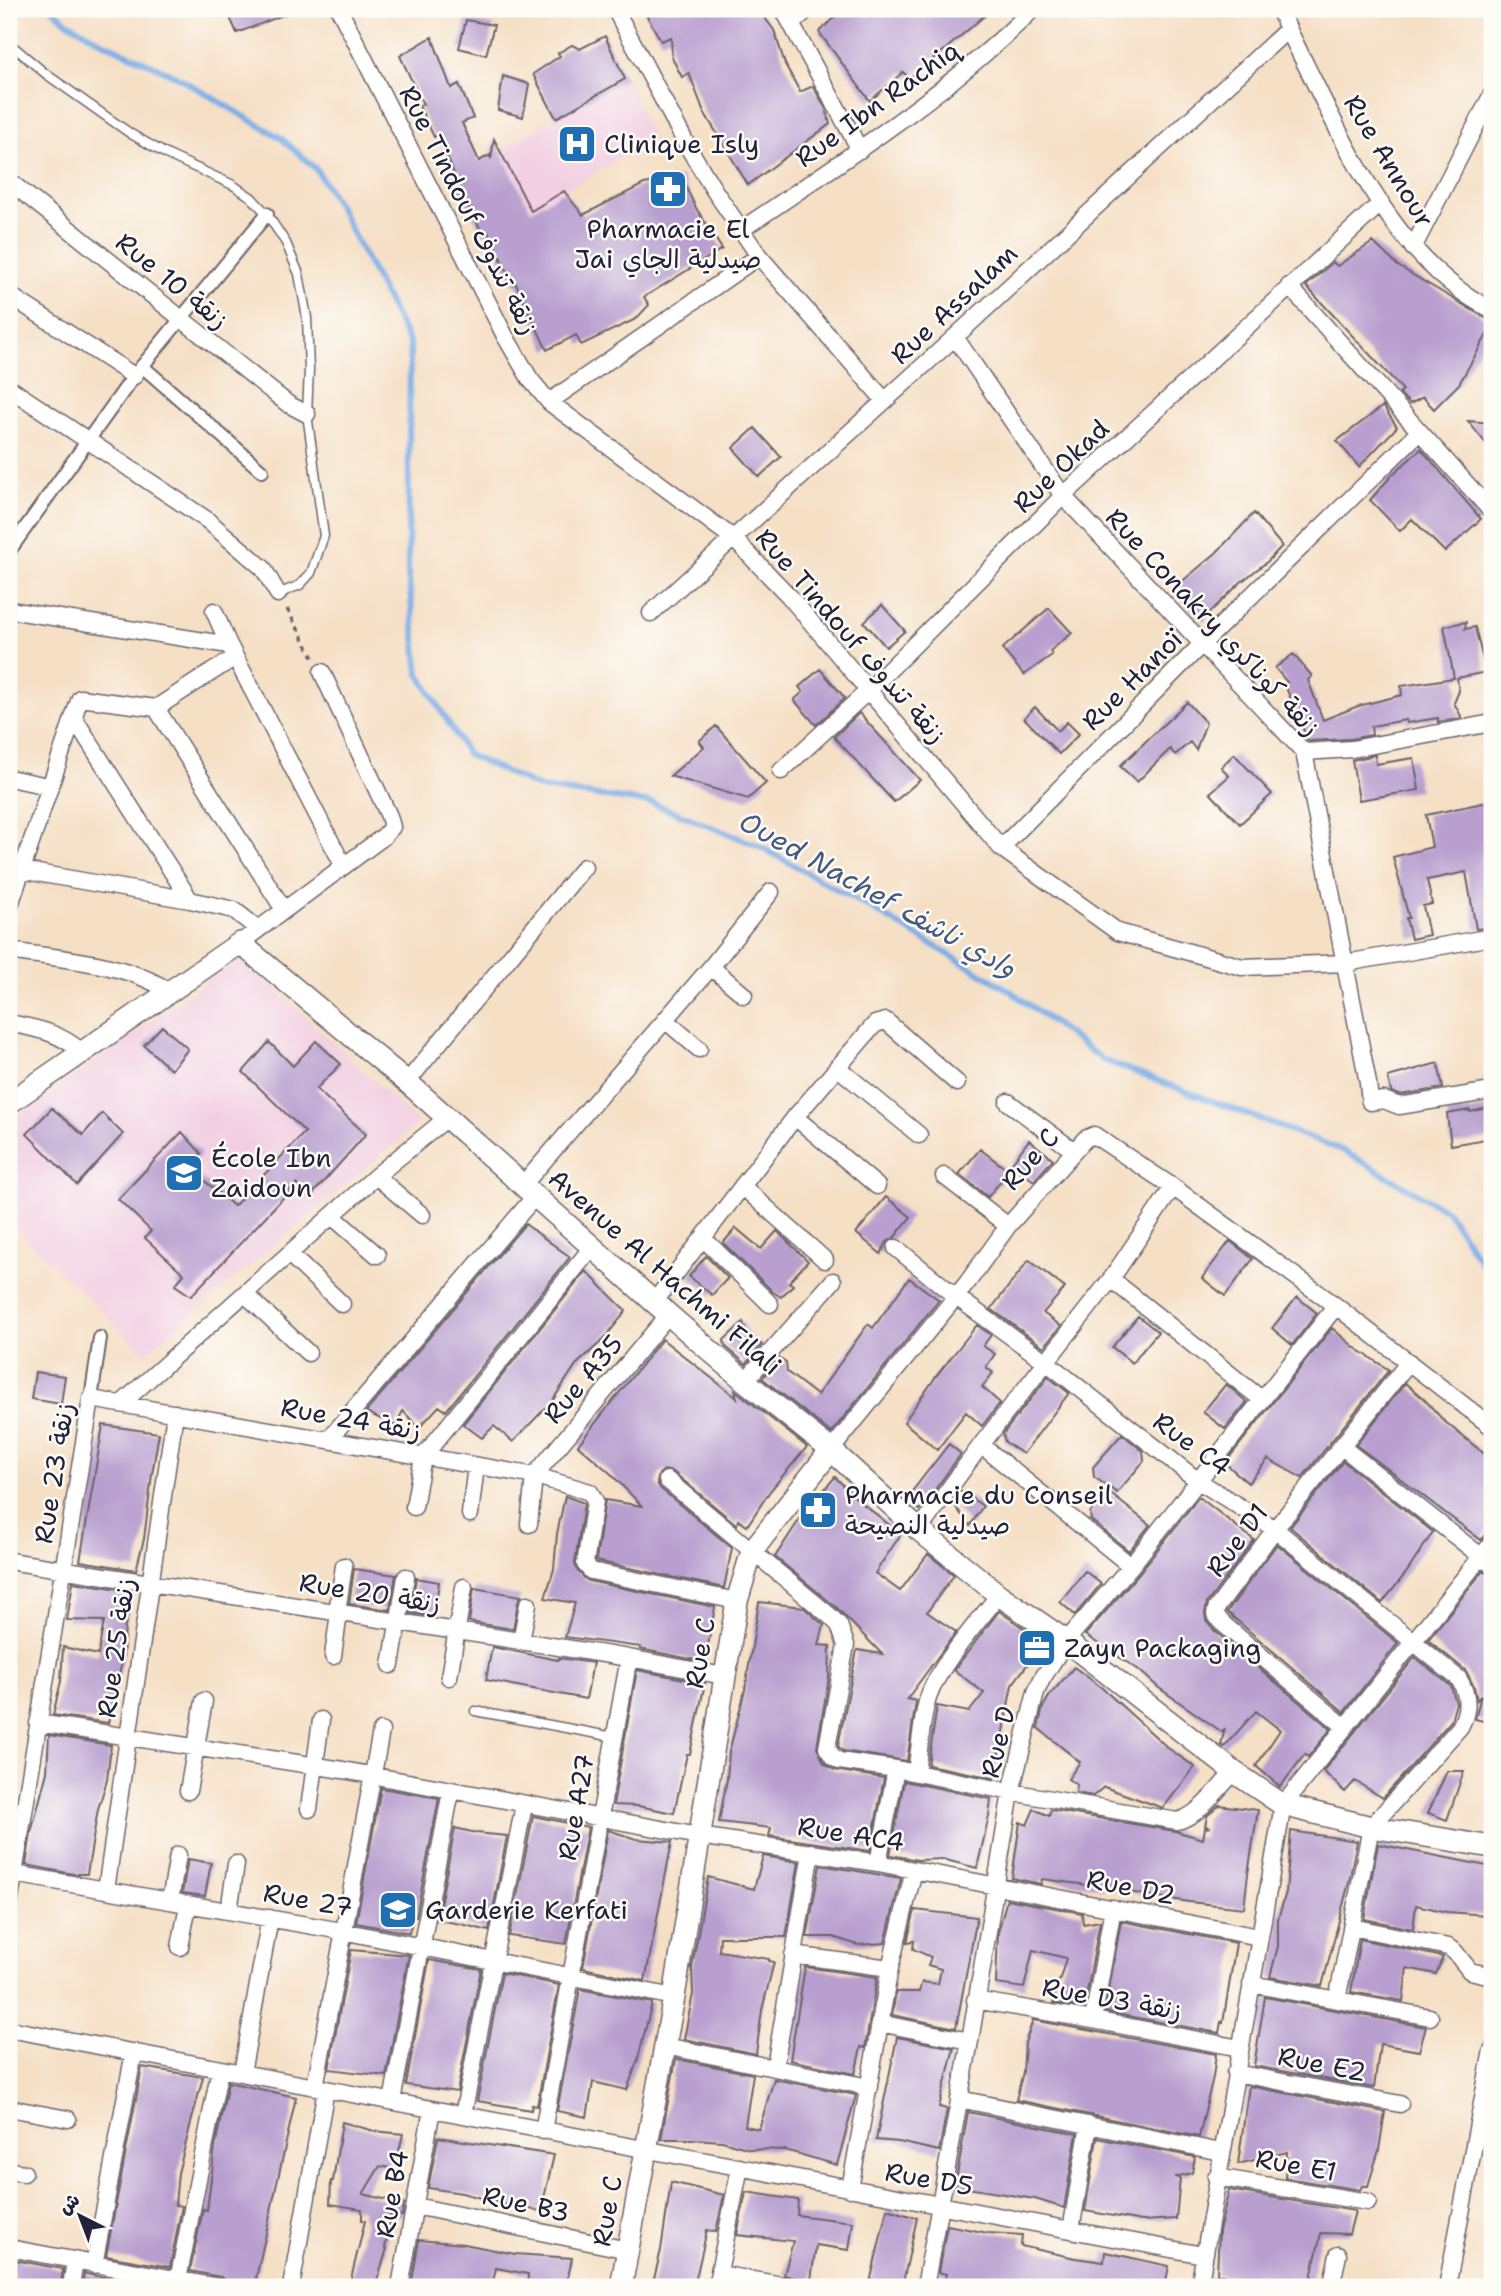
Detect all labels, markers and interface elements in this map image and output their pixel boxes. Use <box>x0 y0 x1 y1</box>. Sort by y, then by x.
street label: Rue Ibn Rachiq <box>788 31 967 175</box>
street label: Rue Tindouf زنقة تندوف <box>391 79 547 340</box>
street label: Rue Annour <box>1336 88 1443 234</box>
hospital icon: Clinique Isly <box>556 123 598 165</box>
place label: Clinique Isly <box>604 126 759 161</box>
pharmacy icon: Pharmacie El Jai صيدلية الجاي <box>647 168 689 210</box>
place label: Pharmacie El Jai صيدلية الجاي <box>574 211 762 278</box>
street label: Rue 10 زنقة <box>109 224 236 337</box>
street label: Rue Assalam <box>883 236 1025 372</box>
street label: Rue Okad <box>1005 411 1116 520</box>
street label: Rue Conakry زنقة كوناكري <box>1097 500 1328 745</box>
street label: Rue Tindouf زنقة تندوف <box>748 521 955 751</box>
street label: Rue Hanoï <box>1074 620 1191 738</box>
water label: Oued Nachef وادي ناشف <box>732 802 1023 988</box>
street label: Rue C <box>993 1120 1066 1197</box>
place label: École Ibn Zaidoun <box>211 1140 332 1205</box>
school or university icon: École Ibn Zaidoun <box>163 1152 205 1194</box>
street label: Avenue Al Hachmi Filali <box>541 1161 789 1383</box>
street label: Rue A35 <box>535 1327 630 1431</box>
street label: Rue 24 زنقة <box>278 1389 424 1448</box>
street label: Rue 23 زنقة <box>25 1400 82 1546</box>
street label: Rue C4 <box>1146 1403 1238 1484</box>
place label: Pharmacie du Conseil صيدلية النصيحة <box>845 1477 1113 1542</box>
pharmacy icon: Pharmacie du Conseil صيدلية النصيحة <box>797 1489 839 1531</box>
street label: Rue D1 <box>1198 1496 1276 1583</box>
street label: Rue 20 زنقة <box>297 1564 443 1621</box>
street label: Rue 25 زنقة <box>88 1576 143 1720</box>
street label: Rue C <box>676 1615 723 1691</box>
office icon: Zayn Packaging <box>1016 1627 1058 1669</box>
place label: Zayn Packaging <box>1064 1630 1261 1665</box>
street label: Rue D <box>972 1702 1023 1781</box>
street label: Rue A27 <box>549 1751 602 1863</box>
street label: Rue AC4 <box>795 1808 907 1859</box>
street label: Rue D2 <box>1084 1861 1179 1912</box>
street label: Rue 27 <box>261 1874 356 1925</box>
school or university icon: Garderie Kerfati <box>377 1889 419 1931</box>
place label: Garderie Kerfati <box>425 1892 628 1927</box>
street label: Rue D3 زنقة <box>1039 1969 1185 2028</box>
street label: Rue E2 <box>1275 2038 1369 2089</box>
street label: Rue E1 <box>1253 2140 1339 2189</box>
street label: Rue B4 <box>367 2147 416 2241</box>
street label: Rue D5 <box>882 2154 976 2203</box>
street label: Rue C <box>583 2173 630 2249</box>
street label: Rue B3 <box>479 2177 573 2230</box>
north arrow <box>46 2180 116 2250</box>
text: ش <box>53 2187 85 2220</box>

